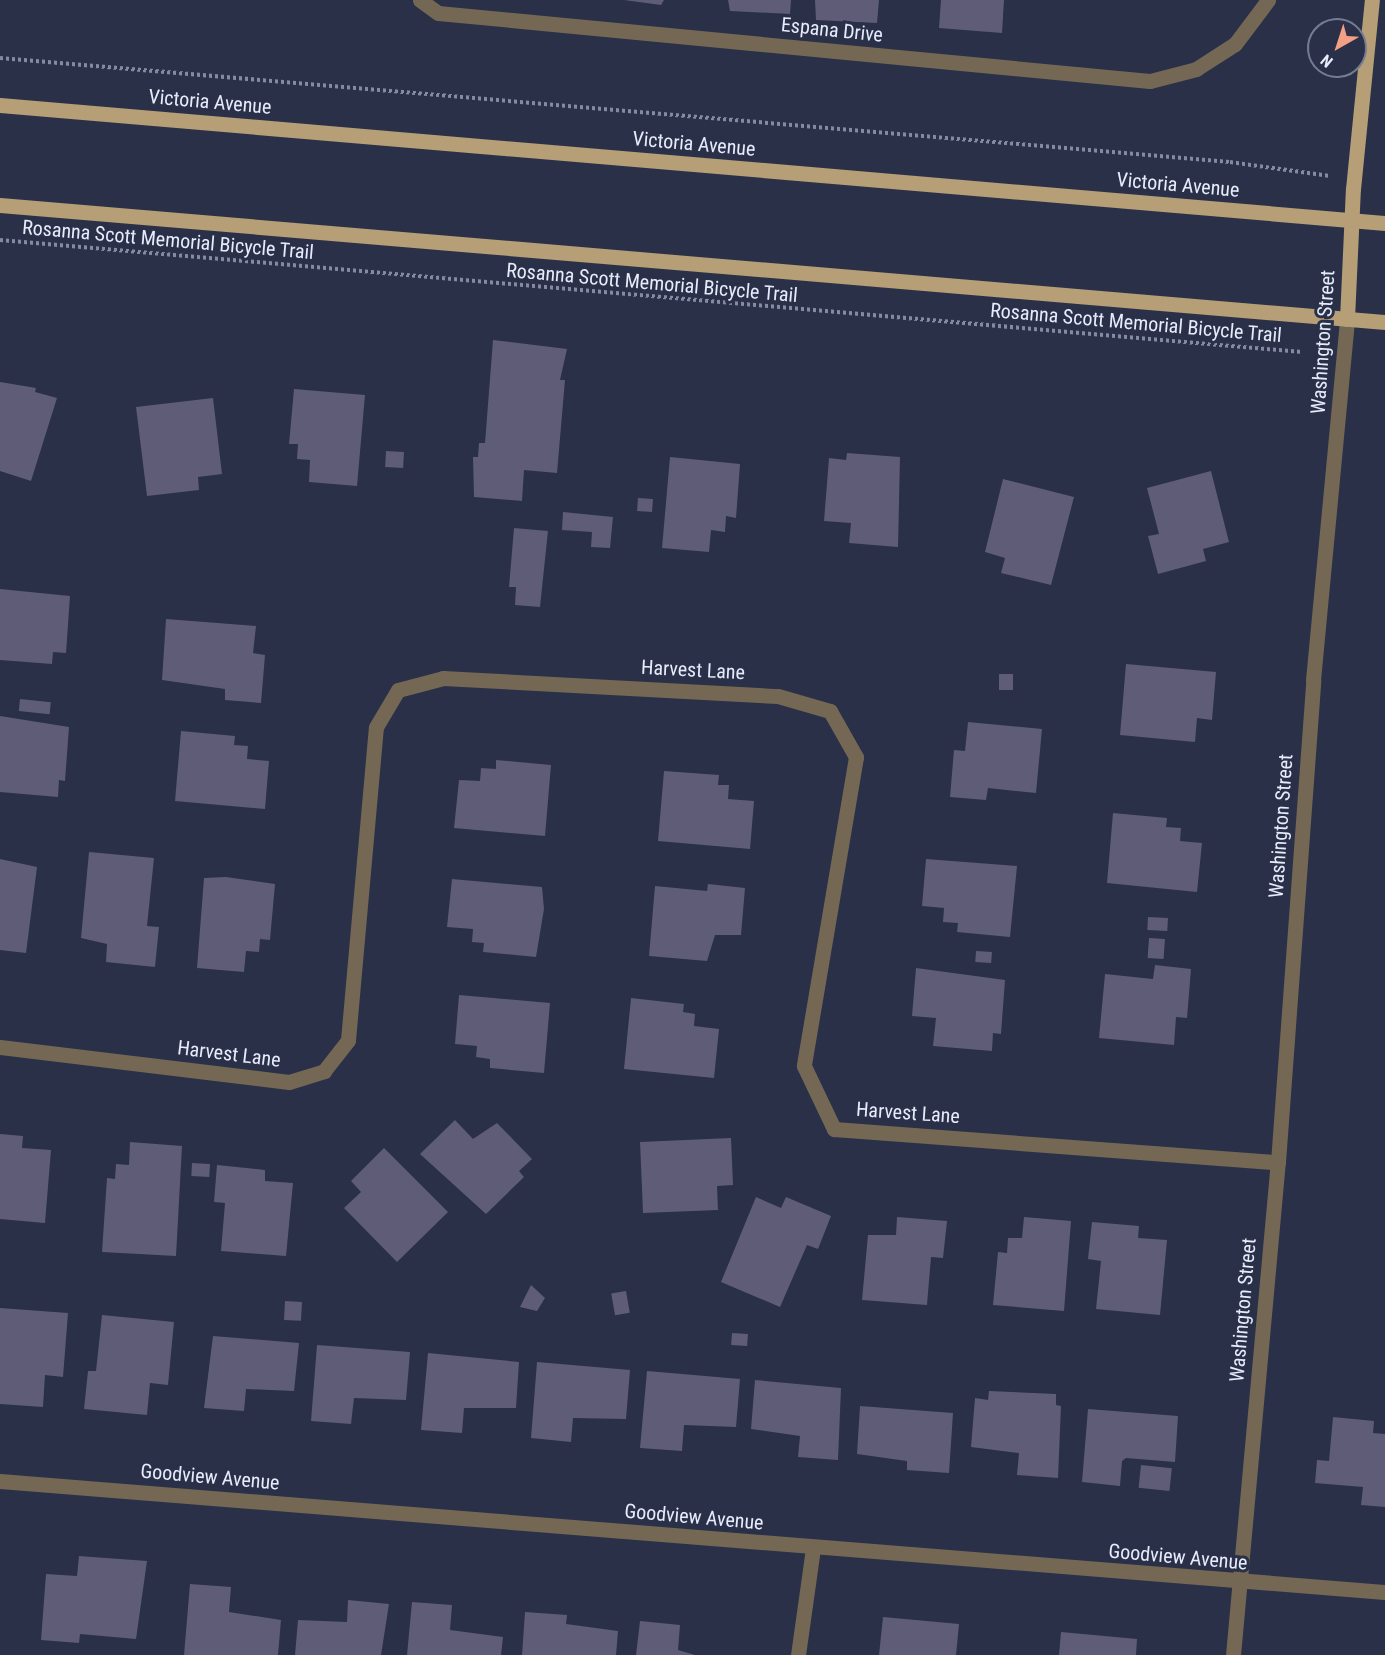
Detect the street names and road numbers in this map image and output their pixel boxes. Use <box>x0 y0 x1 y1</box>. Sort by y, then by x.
street label: Espana Drive <box>780 13 884 47</box>
street label: Victoria Avenue <box>148 85 272 119</box>
street label: Victoria Avenue <box>632 127 756 161</box>
street label: Victoria Avenue <box>1116 168 1240 202</box>
street label: Rosanna Scott Memorial Bicycle Trail <box>21 215 315 265</box>
street label: Rosanna Scott Memorial Bicycle Trail <box>505 258 799 308</box>
street label: Washington Street <box>1306 269 1340 415</box>
street label: Rosanna Scott Memorial Bicycle Trail <box>989 298 1283 348</box>
street label: Harvest Lane <box>641 655 745 685</box>
street label: Washington Street <box>1264 753 1298 899</box>
street label: Harvest Lane <box>176 1036 282 1072</box>
street label: Harvest Lane <box>855 1097 961 1129</box>
street label: Washington Street <box>1225 1237 1261 1383</box>
street label: Goodview Avenue <box>139 1459 281 1495</box>
street label: Goodview Avenue <box>623 1499 765 1535</box>
street label: Goodview Avenue <box>1107 1539 1249 1575</box>

